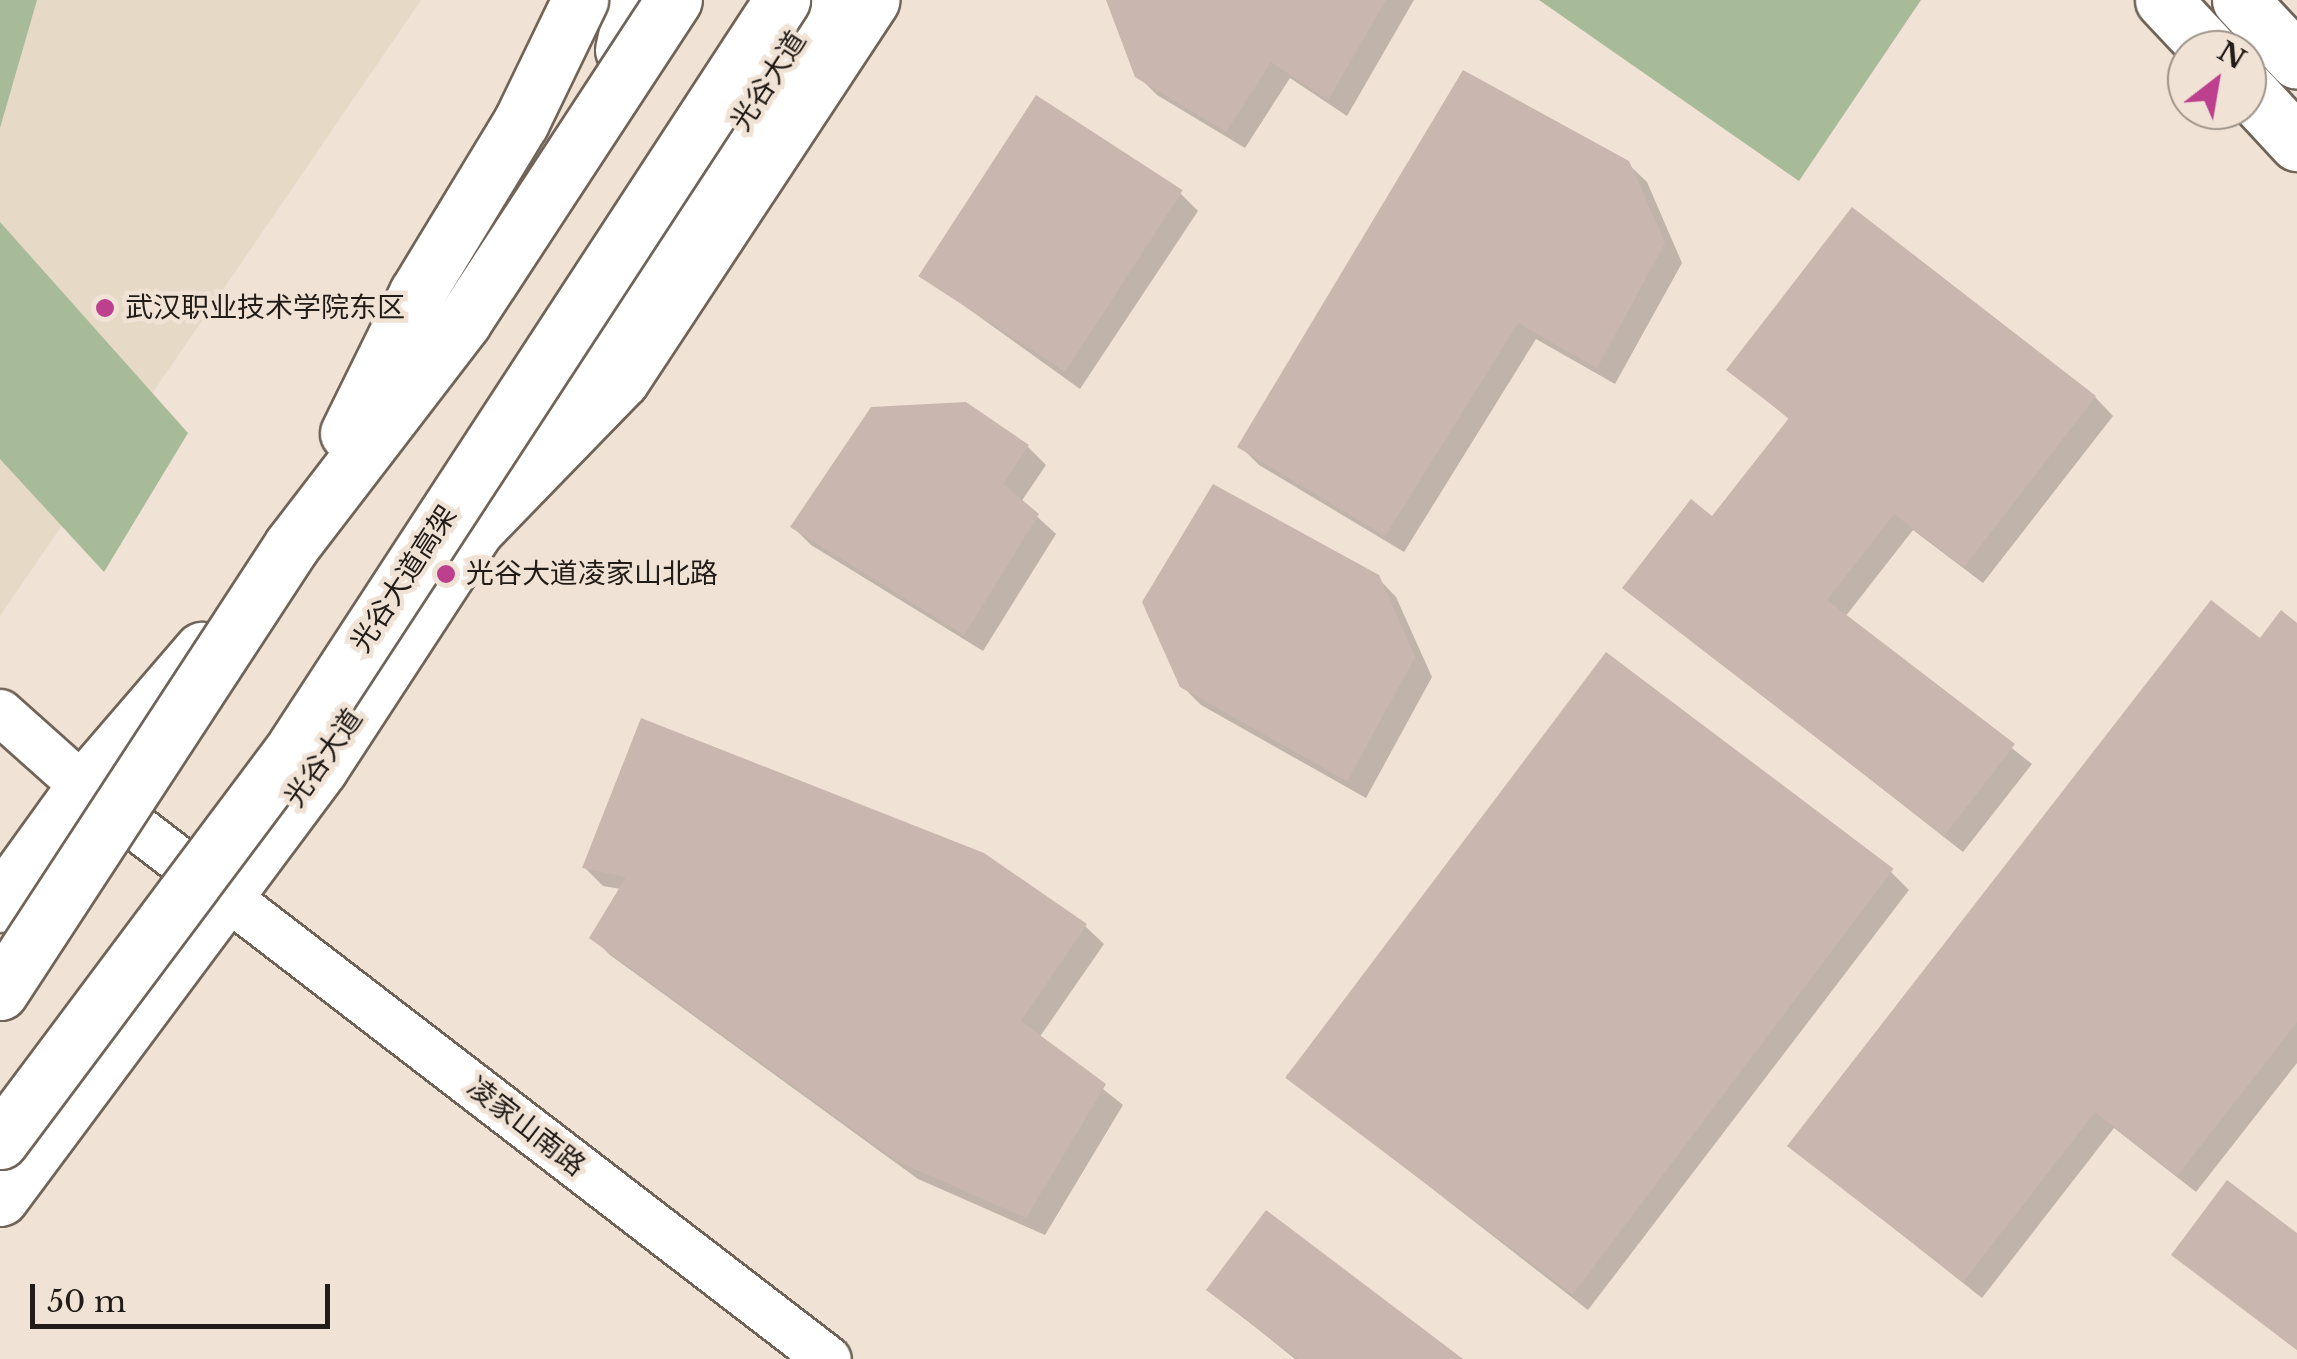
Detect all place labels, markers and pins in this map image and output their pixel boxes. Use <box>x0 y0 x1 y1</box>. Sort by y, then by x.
place label: 武汉职业技术学院东区 <box>125 291 405 325</box>
marker: 武汉职业技术学院东区 <box>94 297 116 319</box>
place label: 光谷大道凌家山北路 <box>466 557 718 591</box>
marker: 光谷大道凌家山北路 <box>435 563 457 585</box>

